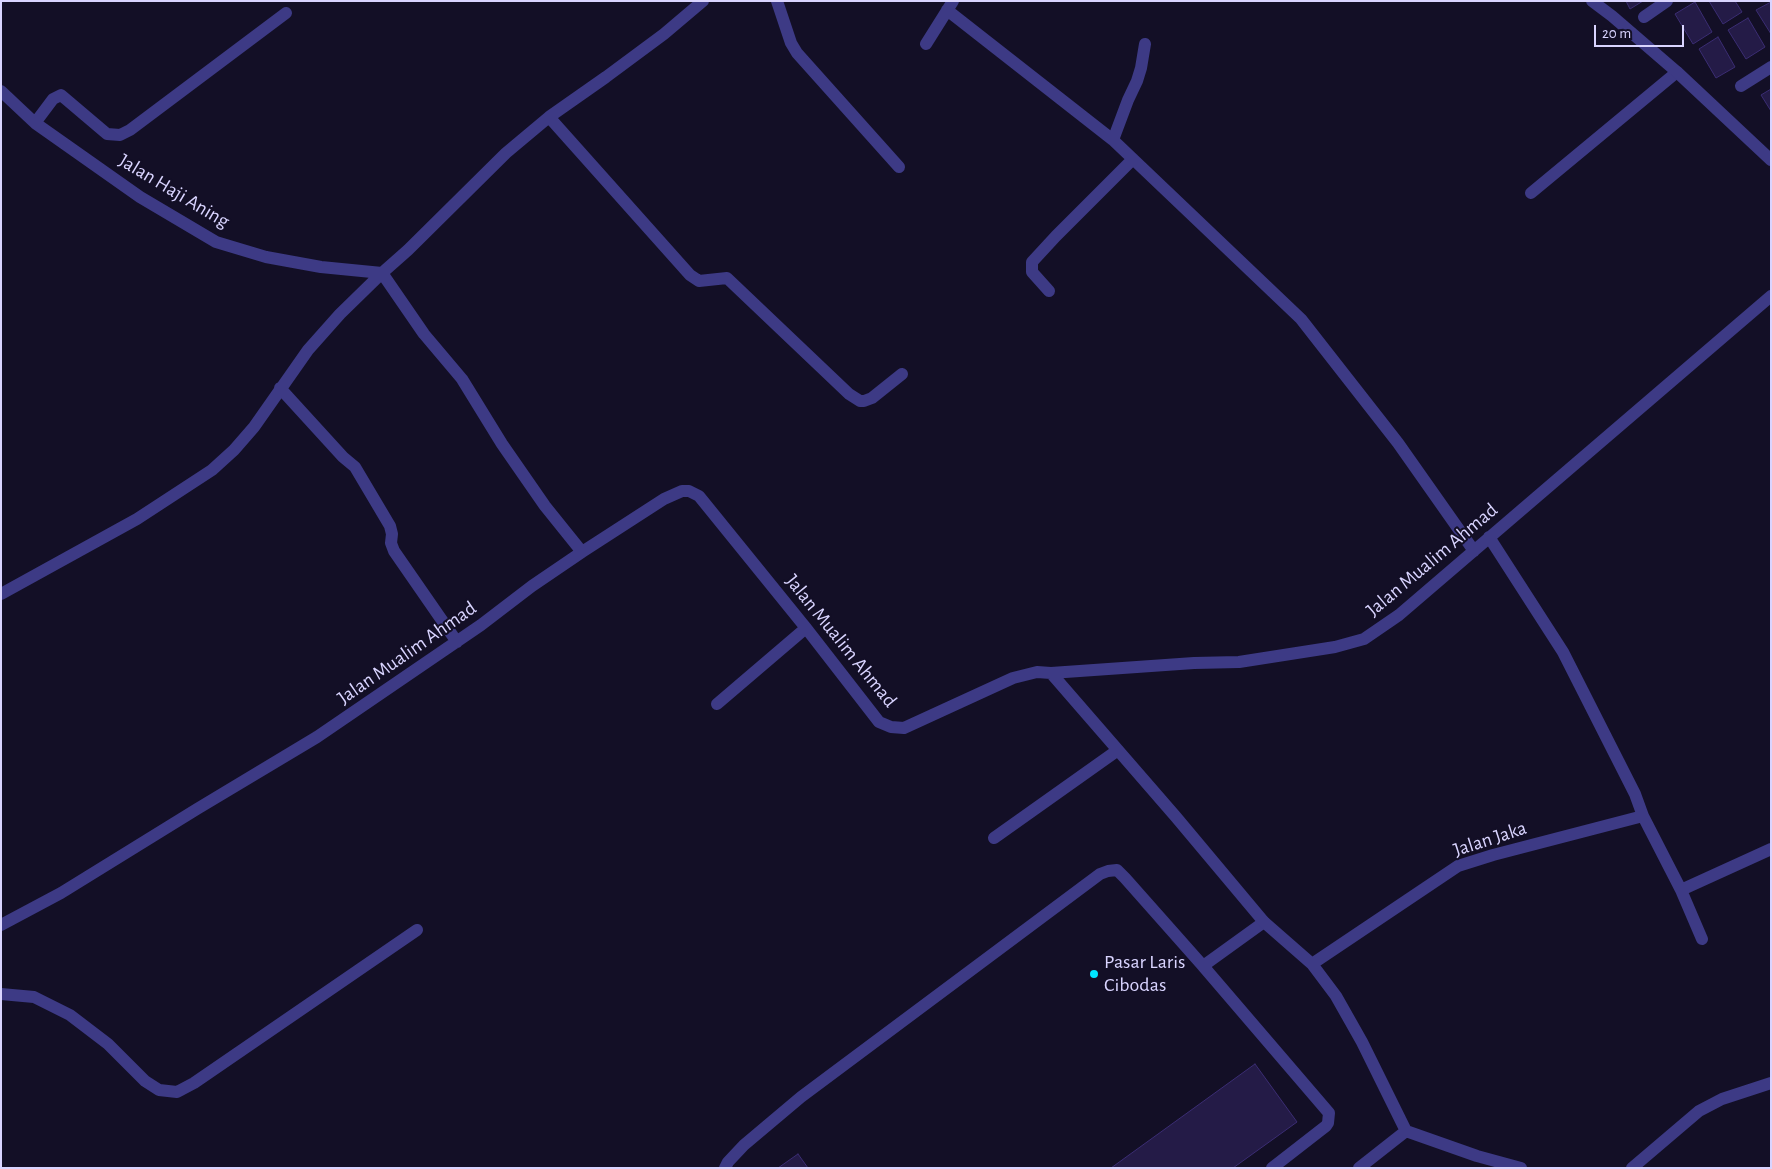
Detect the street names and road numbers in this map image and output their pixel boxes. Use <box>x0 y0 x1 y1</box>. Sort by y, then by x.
street label: Jalan Haji Aning <box>114 148 234 234</box>
street label: Jalan Mualim Ahmad <box>1362 498 1502 622</box>
street label: Jalan Mualim Ahmad <box>780 570 902 712</box>
street label: Jalan Mualim Ahmad <box>333 596 481 710</box>
street label: Jalan Jaka <box>1450 816 1530 862</box>

